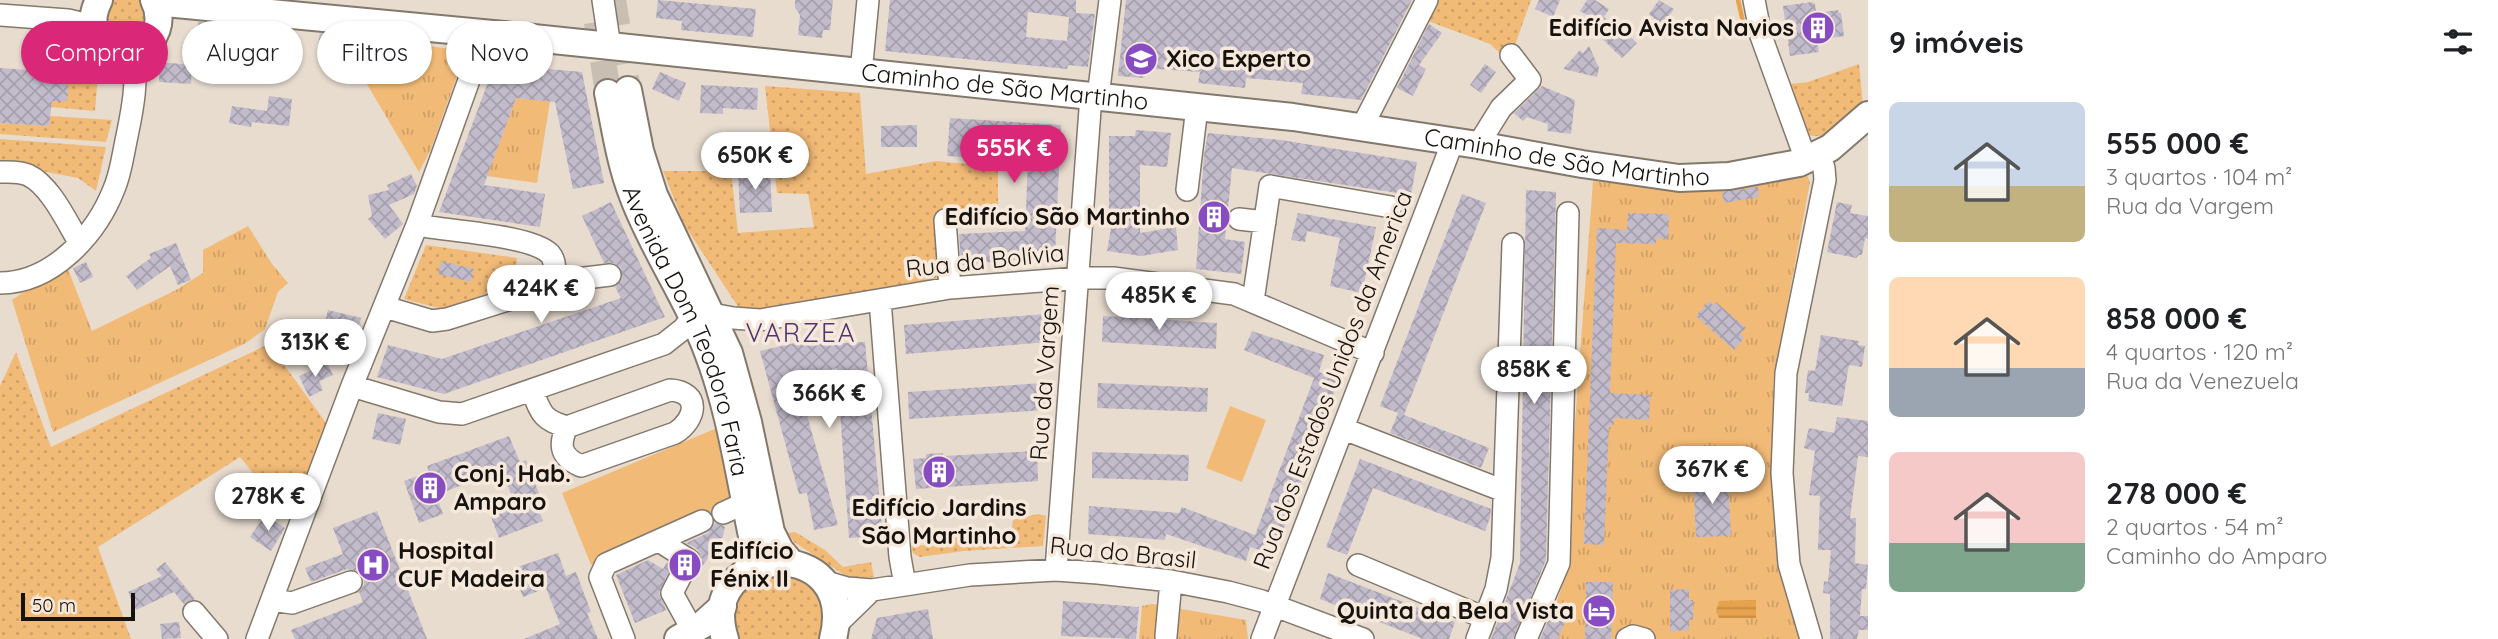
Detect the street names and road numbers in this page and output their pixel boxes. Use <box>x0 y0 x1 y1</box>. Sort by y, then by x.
street label: Caminho de São Martinho <box>860 56 1150 116</box>
street label: Caminho de São Martinho <box>1422 121 1710 192</box>
street label: Avenida Dom Teodoro Faria <box>616 181 756 479</box>
street label: Rua dos Estados Unidos da America <box>1246 186 1418 573</box>
street label: Rua da Bolívia <box>904 237 1066 283</box>
street label: Rua da Vargem <box>1023 284 1065 461</box>
street label: Rua do Brasil <box>1048 529 1198 575</box>

